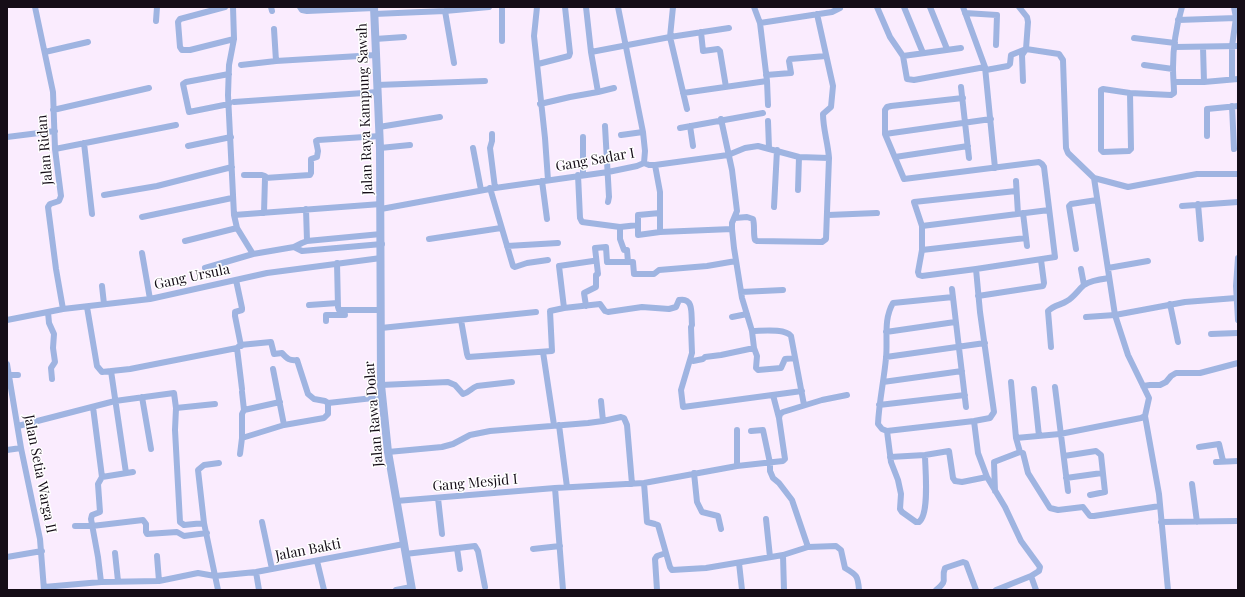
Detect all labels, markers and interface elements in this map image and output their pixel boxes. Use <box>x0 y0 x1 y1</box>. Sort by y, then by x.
street label: Jalan Raya Kampung Sawah <box>354 23 376 195</box>
street label: Jalan Ridan <box>34 114 56 186</box>
street label: Gang Sadar I <box>554 145 636 175</box>
street label: Gang Ursula <box>153 261 231 293</box>
street label: Jalan Rawa Dolar <box>361 360 387 468</box>
street label: Jalan Setia Warga II <box>20 413 60 535</box>
street label: Gang Mesjid I <box>432 471 518 495</box>
street label: Jalan Bakti <box>274 535 342 565</box>

